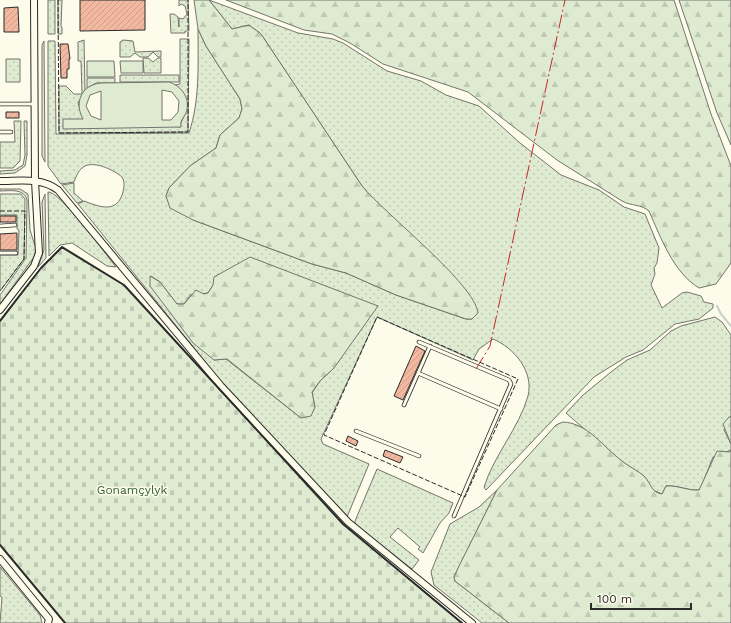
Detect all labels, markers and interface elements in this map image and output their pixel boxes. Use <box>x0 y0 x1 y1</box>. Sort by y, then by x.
park label: Gonamçylyk <box>97 483 167 497</box>
scale bar <box>591 585 691 611</box>
text: 100 m <box>597 592 632 606</box>

